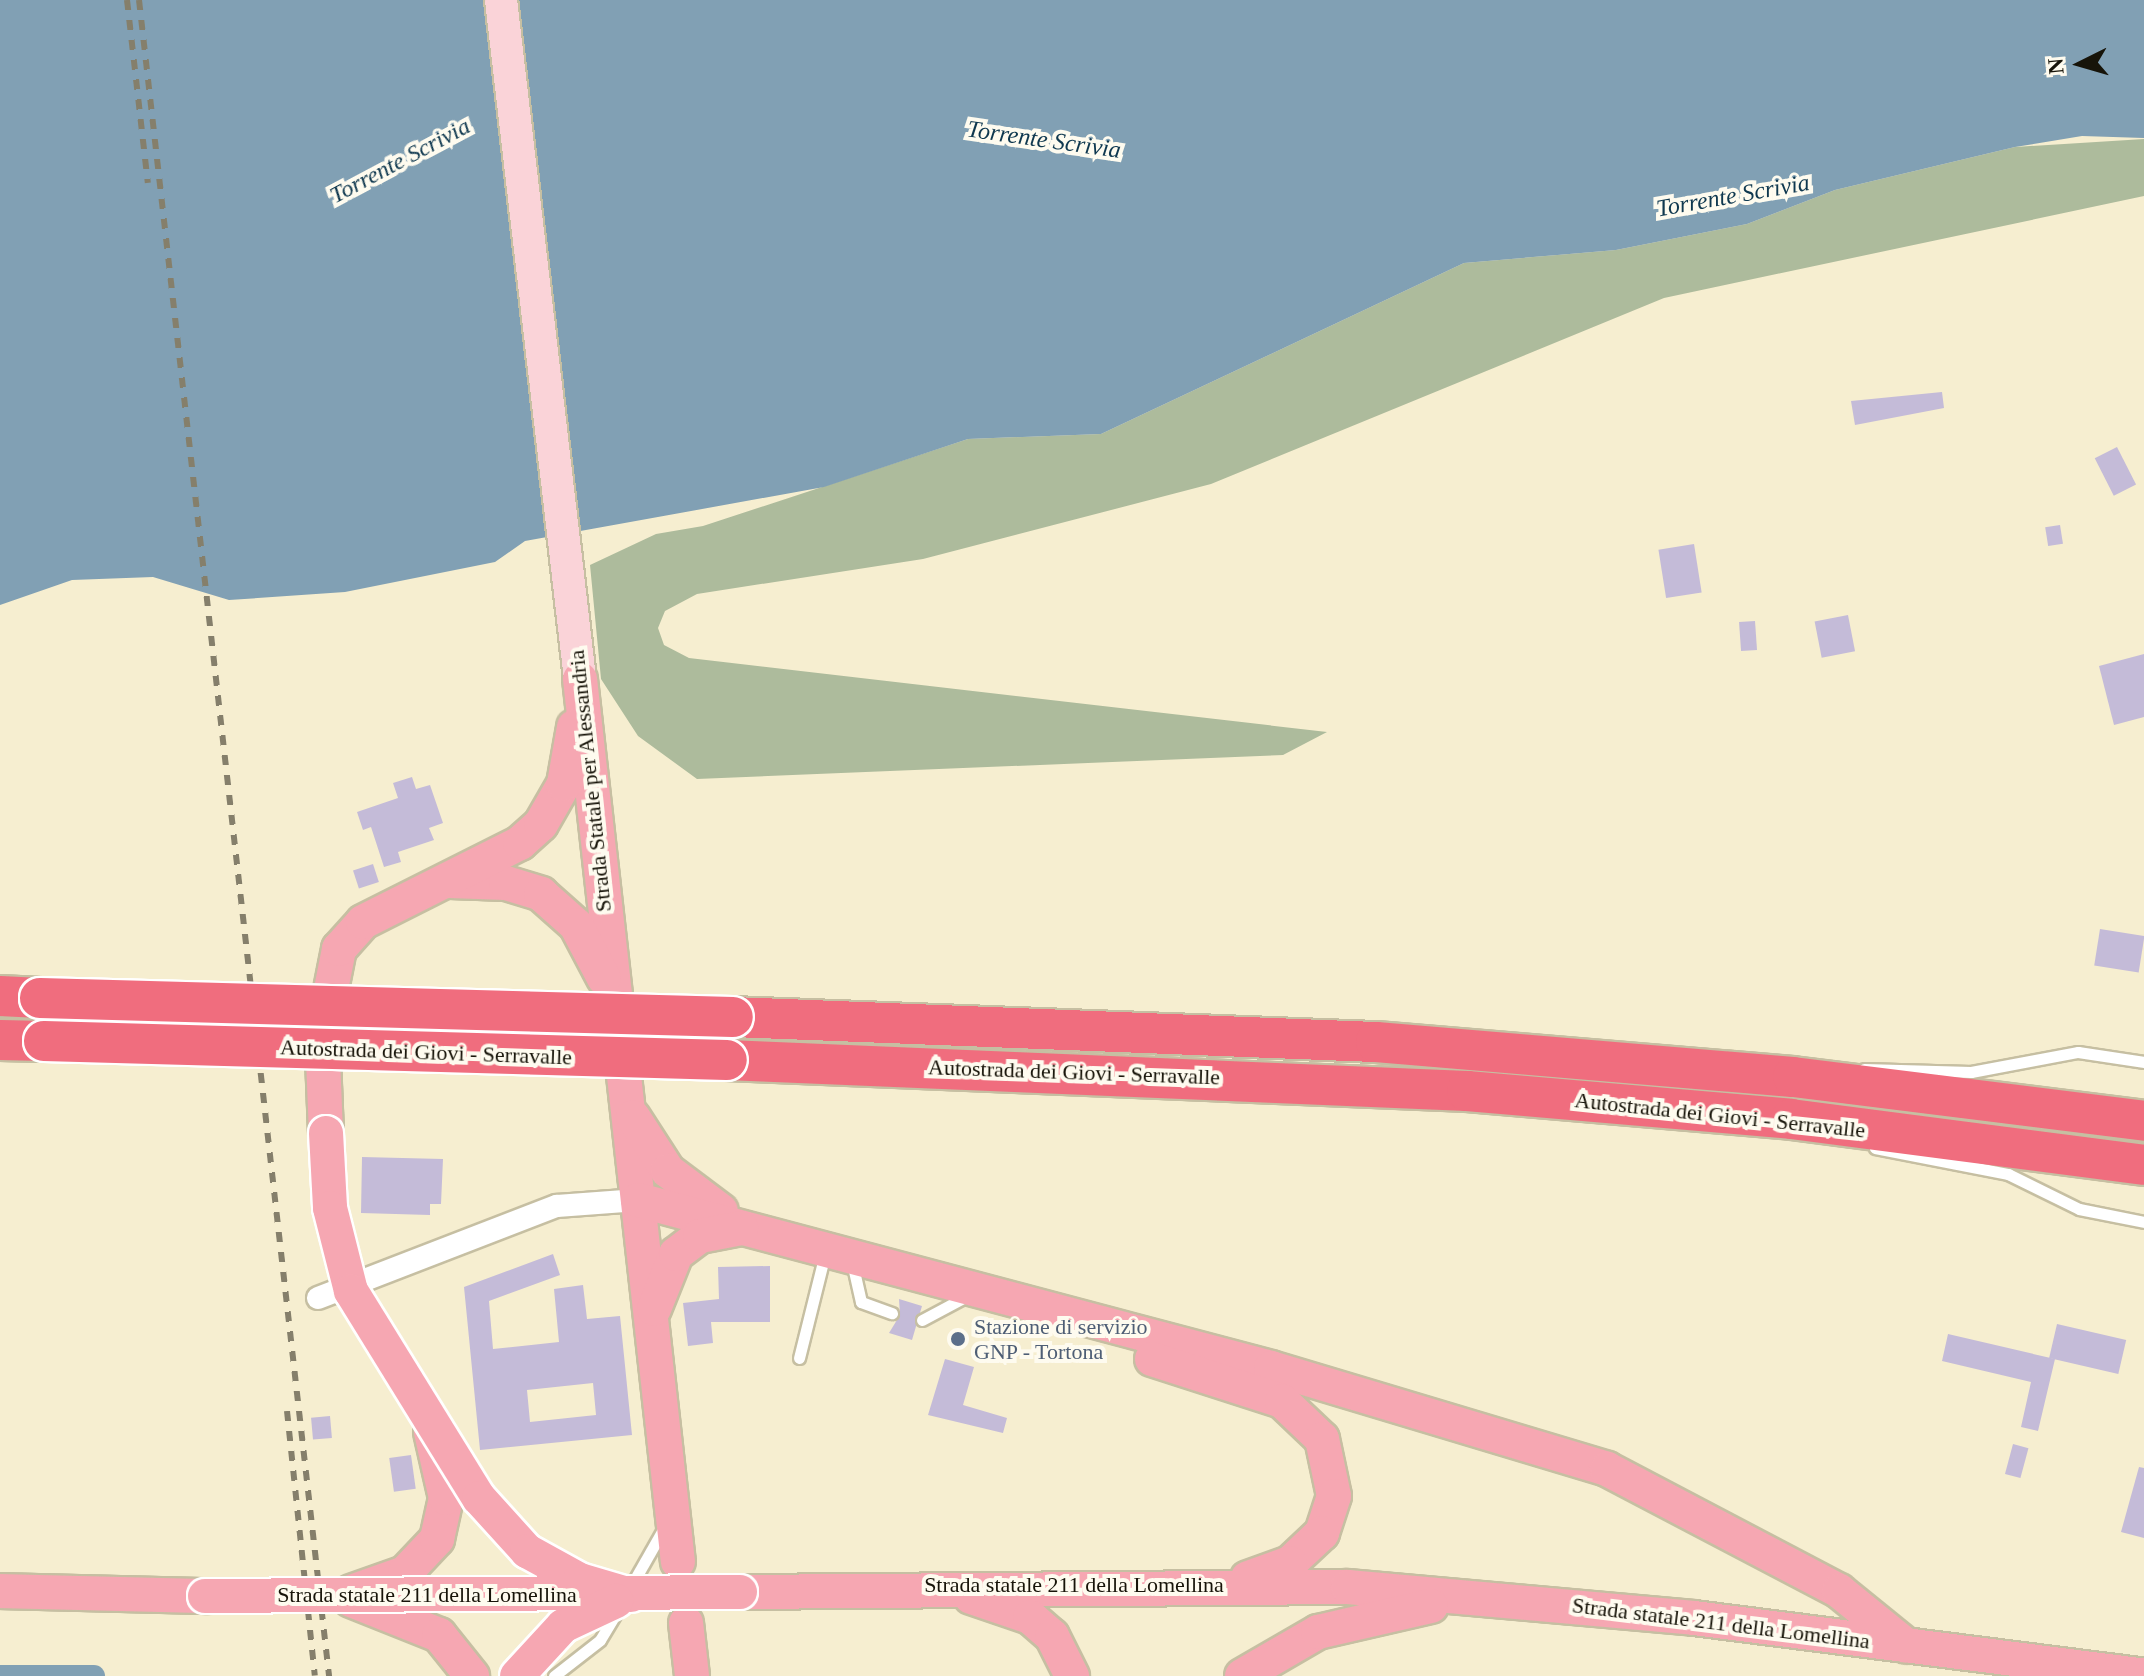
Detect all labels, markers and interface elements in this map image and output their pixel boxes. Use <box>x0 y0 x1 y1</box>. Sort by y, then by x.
north arrow <box>2040 24 2120 104</box>
text: N <box>2042 57 2069 75</box>
water label: Torrente Scrivia <box>325 112 475 210</box>
water label: Torrente Scrivia <box>965 115 1123 165</box>
water label: Torrente Scrivia <box>1654 168 1812 224</box>
street label: Strada Statale per Alessandria <box>563 648 617 914</box>
street label: Autostrada dei Giovi - Serravalle <box>280 1034 572 1070</box>
street label: Autostrada dei Giovi - Serravalle <box>928 1054 1220 1090</box>
street label: Autostrada dei Giovi - Serravalle <box>1573 1087 1867 1143</box>
place label: Stazione di servizio GNP - Tortona <box>974 1313 1148 1364</box>
marker: Stazione di servizio GNP - Tortona <box>949 1330 967 1348</box>
street label: Strada statale 211 della Lomellina <box>924 1572 1224 1598</box>
street label: Strada statale 211 della Lomellina <box>277 1582 577 1608</box>
street label: Strada statale 211 della Lomellina <box>1571 1592 1871 1654</box>

